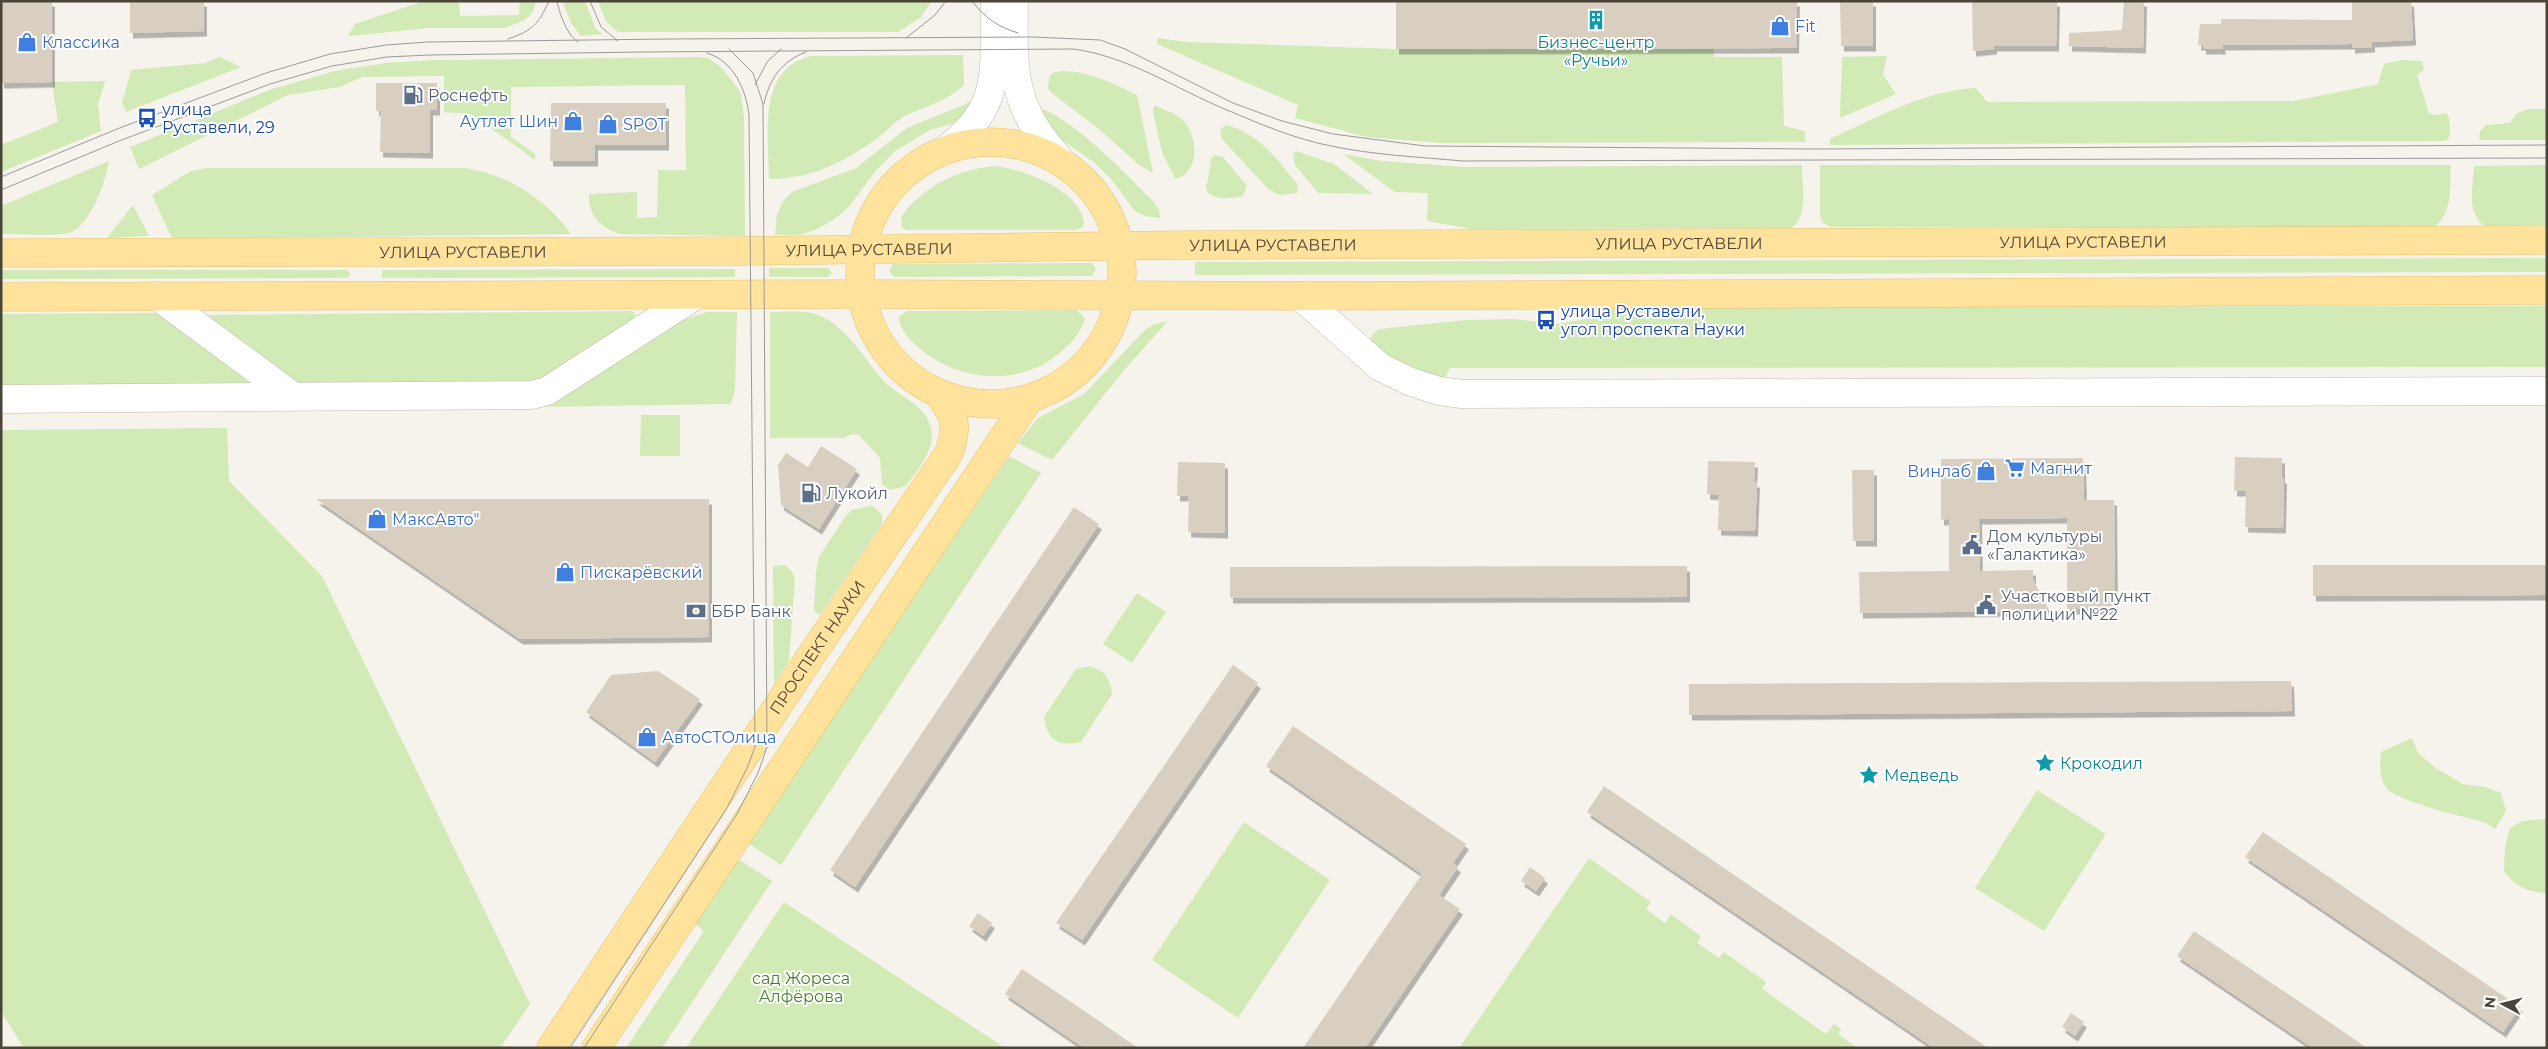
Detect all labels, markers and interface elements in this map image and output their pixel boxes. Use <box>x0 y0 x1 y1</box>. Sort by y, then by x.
building icon: Бизнес-центр «Ручьи» <box>1585 9 1607 31</box>
shop icon: Fit <box>1769 15 1791 37</box>
place label: Fit <box>1795 17 1816 36</box>
shop icon: Классика <box>16 31 38 53</box>
place label: Классика <box>42 33 120 52</box>
place label: Бизнес-центр «Ручьи» <box>1537 33 1655 70</box>
fuel station icon: Роснефть <box>402 84 424 106</box>
place label: Роснефть <box>428 86 508 105</box>
place label: улица Руставели, 29 <box>161 100 275 137</box>
bus stop icon: улица Руставели, 29 <box>136 107 158 129</box>
shop icon: Аутлет Шин <box>562 110 584 132</box>
place label: Аутлет Шин <box>460 112 558 131</box>
shop icon: SPOT <box>597 113 619 135</box>
place label: SPOT <box>623 115 668 134</box>
street label: УЛИЦА РУСТАВЕЛИ <box>1999 232 2167 252</box>
street label: УЛИЦА РУСТАВЕЛИ <box>1595 233 1763 253</box>
street label: УЛИЦА РУСТАВЕЛИ <box>1189 235 1357 254</box>
street label: УЛИЦА РУСТАВЕЛИ <box>785 239 953 260</box>
street label: УЛИЦА РУСТАВЕЛИ <box>379 242 547 261</box>
place label: улица Руставели, угол проспекта Науки <box>1560 302 1745 339</box>
bus stop icon: улица Руставели, угол проспекта Науки <box>1535 309 1557 331</box>
supermarket icon: Магнит <box>2004 457 2026 479</box>
place label: Магнит <box>2030 459 2092 478</box>
shop icon: Винлаб <box>1975 460 1997 482</box>
place label: Винлаб <box>1907 462 1971 481</box>
fuel station icon: Лукойл <box>800 482 822 504</box>
place label: Лукойл <box>826 484 888 503</box>
shop icon: МаксАвто" <box>366 508 388 530</box>
place label: МаксАвто" <box>392 510 480 529</box>
place label: Дом культуры «Галактика» <box>1987 527 2102 564</box>
public building icon: Дом культуры «Галактика» <box>1961 534 1983 556</box>
shop icon: Пискарёвский <box>554 561 576 583</box>
place label: Пискарёвский <box>580 563 703 582</box>
street label: ПРОСПЕКТ НАУКИ <box>765 577 869 718</box>
place label: Участковый пункт полиции №22 <box>2001 587 2151 624</box>
public building icon: Участковый пункт полиции №22 <box>1975 594 1997 616</box>
bank icon: ББР Банк <box>685 600 707 622</box>
place label: ББР Банк <box>711 602 792 621</box>
shop icon: АвтоСТОлица <box>636 726 658 748</box>
place label: АвтоСТОлица <box>662 728 776 747</box>
place icon: Крокодил <box>2034 752 2056 774</box>
place label: Крокодил <box>2060 754 2143 773</box>
place icon: Медведь <box>1858 764 1880 786</box>
place label: Медведь <box>1884 766 1958 785</box>
park label: сад Жореса Алфёрова <box>752 969 850 1006</box>
north arrow <box>2478 979 2528 1029</box>
text: N <box>2480 996 2500 1009</box>

